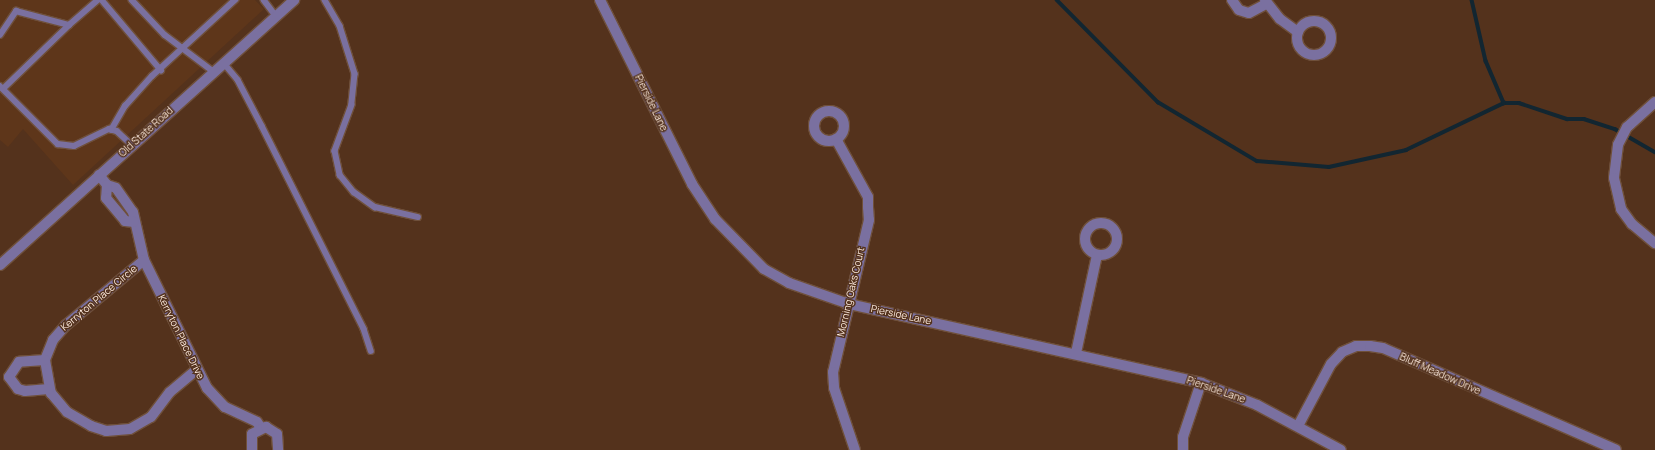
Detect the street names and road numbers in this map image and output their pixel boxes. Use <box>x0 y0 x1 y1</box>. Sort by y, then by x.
street label: Pierside Lane <box>632 73 670 133</box>
street label: Old State Road <box>117 105 175 159</box>
street label: Morning Oaks Court <box>835 246 867 338</box>
street label: Kerryton Place Circle <box>59 263 139 333</box>
street label: Kerryton Place Drive <box>155 293 207 381</box>
street label: Pierside Lane <box>870 303 932 327</box>
street label: Bluff Meadow Drive <box>1398 351 1482 397</box>
street label: Pierside Lane <box>1185 374 1247 406</box>

